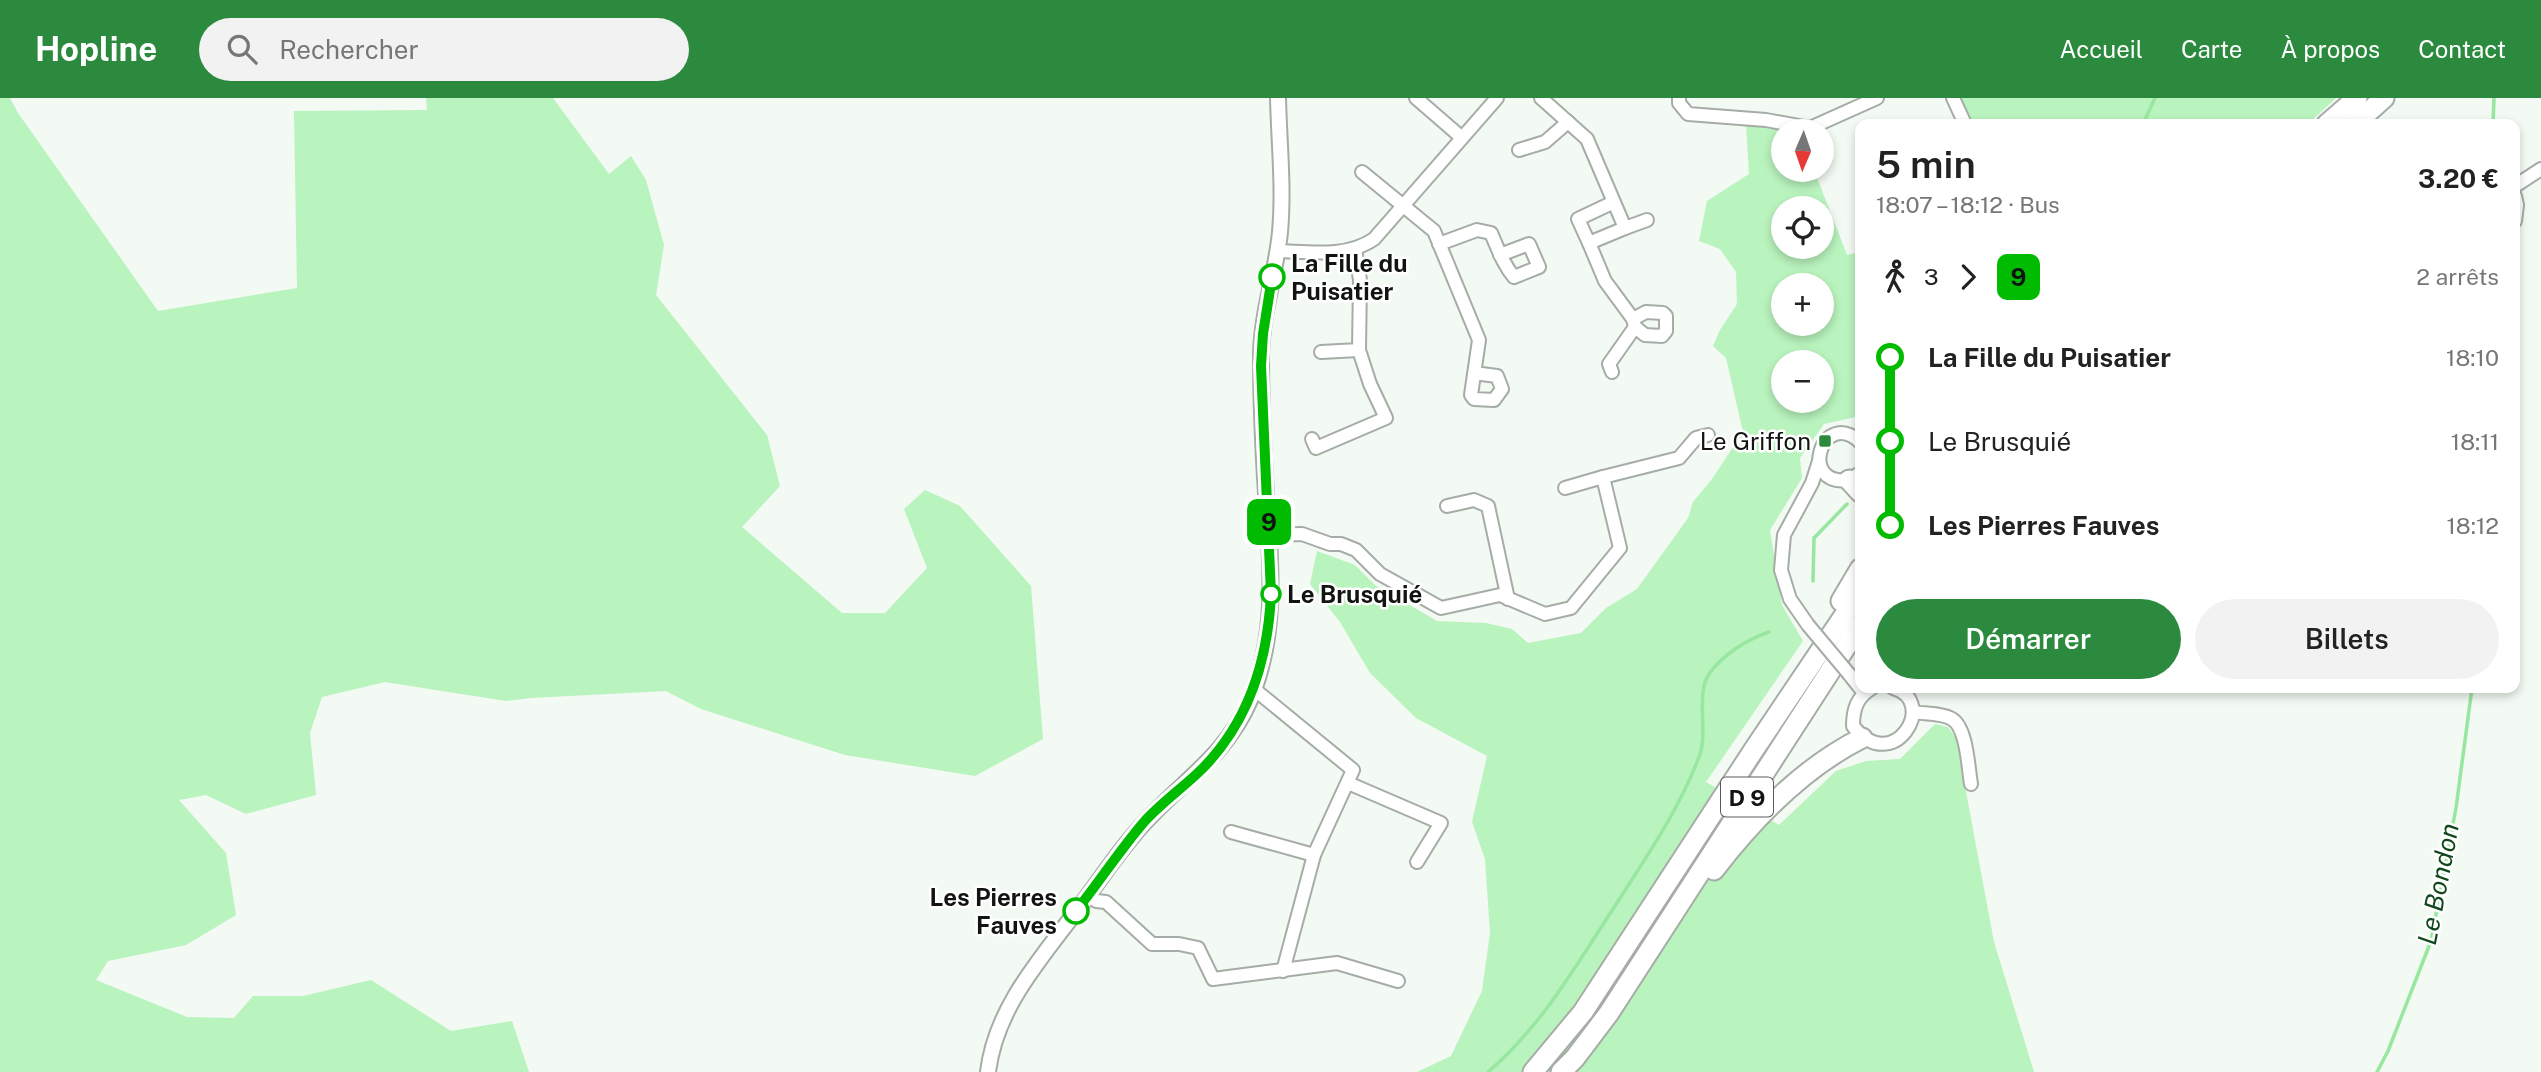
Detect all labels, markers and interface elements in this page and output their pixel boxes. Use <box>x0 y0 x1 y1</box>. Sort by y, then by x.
search box <box>199 18 689 81</box>
text: Hopline <box>35 30 157 68</box>
icon: search <box>223 30 261 68</box>
text: Rechercher <box>279 34 419 65</box>
text: Accueil <box>2060 35 2143 63</box>
text: Carte <box>2181 35 2242 63</box>
text: À propos <box>2280 35 2380 63</box>
text: Contact <box>2418 35 2506 63</box>
north arrow <box>1771 119 1834 182</box>
map controls <box>1771 119 1834 413</box>
text: 5 min <box>1876 142 1976 187</box>
text: 3.20 € <box>2418 163 2499 194</box>
text: 18:07 – 18:12 · Bus <box>1876 191 2060 218</box>
button: locate <box>1771 196 1834 259</box>
place label: La Fille du Puisatier <box>1291 249 1408 305</box>
icon: walk <box>1876 258 1914 296</box>
icon: forward <box>1949 258 1987 296</box>
text: 3 <box>1924 263 1939 290</box>
text: 9 <box>2011 263 2026 291</box>
text: 2 arrêts <box>2416 263 2499 290</box>
marker: La Fille du Puisatier <box>1259 264 1285 290</box>
button: + <box>1771 273 1834 336</box>
text: La Fille du Puisatier <box>1928 342 2171 373</box>
text: 18:10 <box>2446 344 2499 371</box>
button: − <box>1771 350 1834 413</box>
text: Le Brusquié <box>1928 426 2071 457</box>
place label: Le Griffon <box>1700 427 1811 455</box>
text: 18:11 <box>2451 428 2499 455</box>
marker: Le Griffon <box>1817 433 1833 449</box>
line badge: 9 <box>1246 499 1292 545</box>
text: 9 <box>1261 508 1277 536</box>
text: Les Pierres Fauves <box>1928 510 2159 541</box>
text: 18:12 <box>2446 512 2499 539</box>
place label: Le Brusquié <box>1287 580 1422 608</box>
marker: Le Brusquié <box>1261 584 1281 604</box>
button: Démarrer <box>1876 599 2181 679</box>
button: Billets <box>2195 599 2499 679</box>
road number: D 9 <box>1721 778 1773 817</box>
water label: Le Bondon <box>2411 821 2465 947</box>
place label: Les Pierres Fauves <box>930 883 1057 939</box>
marker: Les Pierres Fauves <box>1063 898 1089 924</box>

